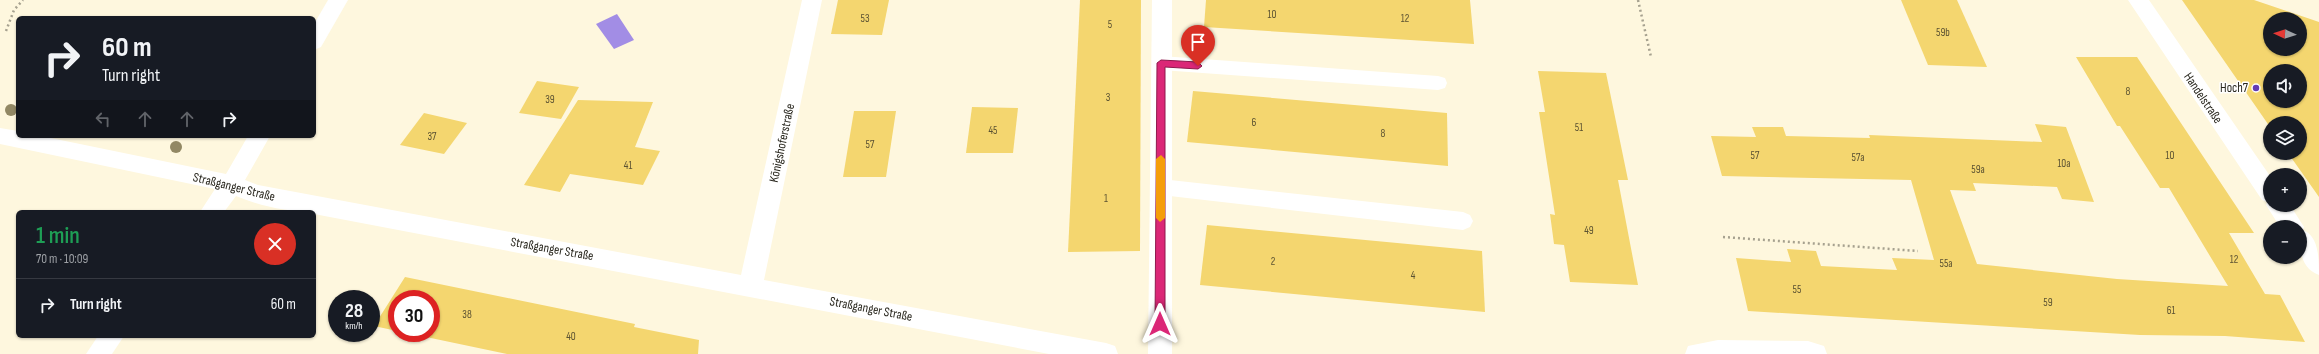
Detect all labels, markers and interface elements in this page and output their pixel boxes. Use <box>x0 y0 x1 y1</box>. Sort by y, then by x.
house number: 10 <box>1268 8 1276 21</box>
house number: 53 <box>860 12 870 25</box>
house number: 12 <box>1401 12 1410 25</box>
north arrow <box>2263 12 2307 56</box>
map controls <box>2263 12 2307 264</box>
house number: 5 <box>1108 18 1112 31</box>
pin <box>1181 25 1215 66</box>
house number: 59b <box>1936 26 1950 39</box>
text: 60 m <box>102 31 151 64</box>
icon: arrive <box>1187 31 1209 53</box>
icon: right <box>36 32 88 84</box>
button: sound <box>2263 64 2307 108</box>
text: Turn right <box>102 65 160 86</box>
street label: Handelstraße <box>2180 69 2226 127</box>
place label: Hoch7 <box>2220 80 2249 96</box>
marker: Hoch7 <box>2251 83 2261 93</box>
house number: 8 <box>2126 85 2131 98</box>
house number: 3 <box>1106 91 1111 104</box>
house number: 39 <box>545 93 555 106</box>
street label: Königshoferstraße <box>766 102 798 184</box>
icon: left <box>92 108 114 130</box>
icon: ahead <box>134 108 156 130</box>
icon: ahead <box>176 108 198 130</box>
icon: right <box>218 108 240 130</box>
house number: 6 <box>1252 116 1257 129</box>
button: layers <box>2263 116 2307 160</box>
house number: 51 <box>1575 121 1583 134</box>
house number: 45 <box>988 124 998 137</box>
house number: 8 <box>1381 127 1386 140</box>
house number: 37 <box>427 130 437 143</box>
house number: 57 <box>866 138 875 151</box>
house number: 57 <box>1751 149 1760 162</box>
house number: 10 <box>2166 149 2174 162</box>
house number: 57a <box>1852 151 1864 164</box>
house number: 10a <box>2058 157 2071 170</box>
house number: 41 <box>624 159 632 172</box>
house number: 59a <box>1971 163 1985 176</box>
button: + <box>2263 168 2307 212</box>
street label: Straßganger Straße <box>191 169 277 205</box>
house number: 1 <box>1104 192 1108 205</box>
button: − <box>2263 220 2307 264</box>
text: 1 min <box>36 221 80 250</box>
button: close <box>254 223 296 265</box>
house number: 49 <box>1584 224 1594 237</box>
street label: Straßganger Straße <box>509 234 595 264</box>
text: 70 m · 10:09 <box>36 251 88 267</box>
house number: 12 <box>2230 253 2239 266</box>
house number: 2 <box>1271 255 1276 268</box>
house number: 55a <box>1939 257 1953 270</box>
house number: 4 <box>1411 269 1416 282</box>
house number: 55 <box>1793 283 1801 296</box>
speed limit sign: 30 <box>388 290 440 342</box>
street label: Straßganger Straße <box>828 293 914 325</box>
icon: right <box>36 294 58 316</box>
text: Turn right <box>70 295 122 314</box>
text: 60 m <box>271 295 296 314</box>
house number: 59 <box>2043 296 2053 309</box>
text: 28 <box>345 299 363 323</box>
position arrow <box>1139 303 1181 345</box>
house number: 61 <box>2167 304 2175 317</box>
house number: 38 <box>462 308 472 321</box>
text: km/h <box>345 320 363 332</box>
house number: 40 <box>566 330 576 343</box>

